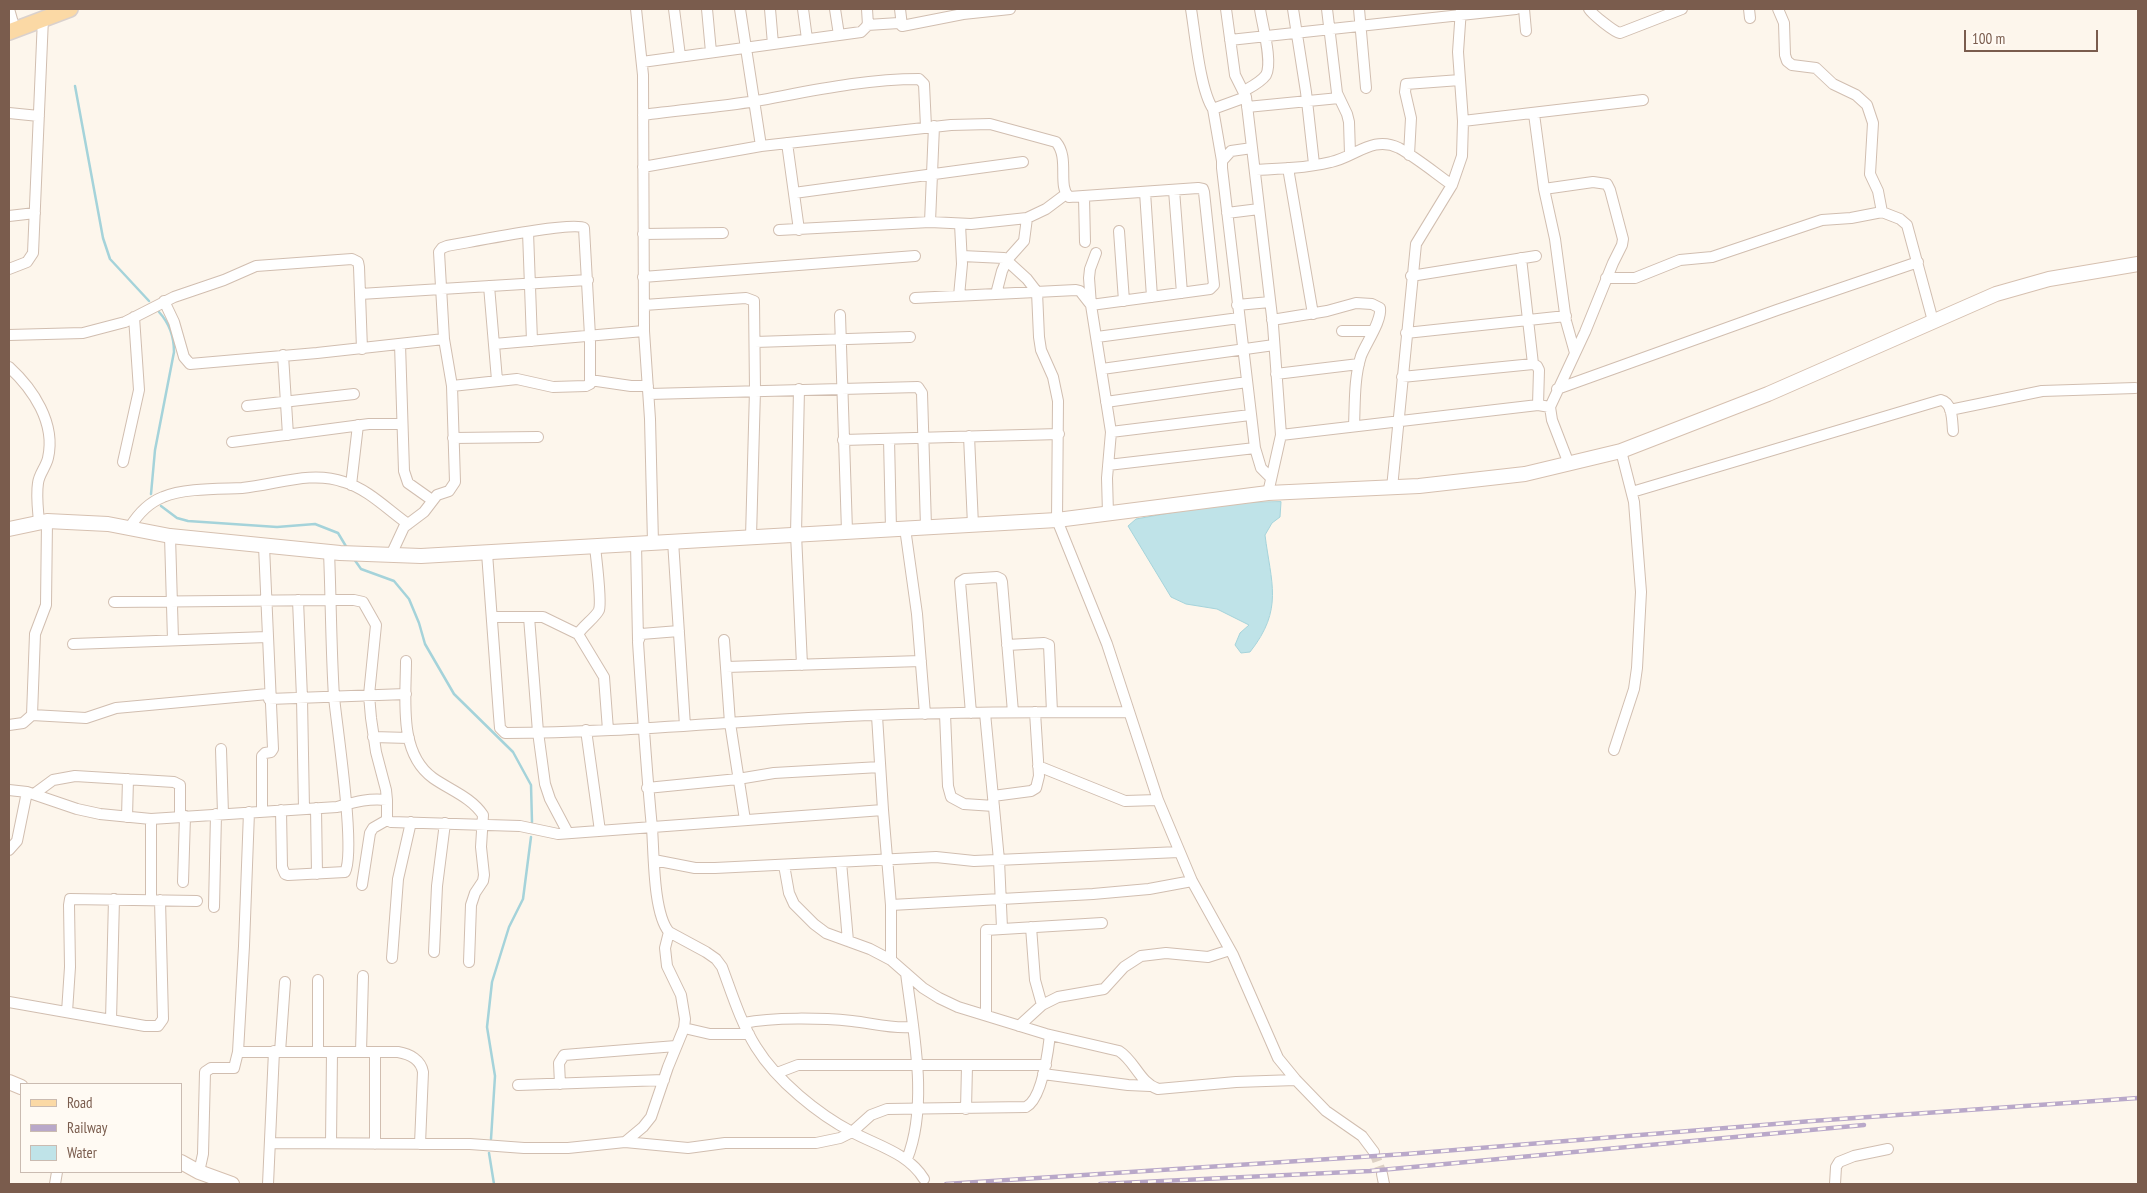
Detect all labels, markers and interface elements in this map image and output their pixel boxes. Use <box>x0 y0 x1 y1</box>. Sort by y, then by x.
scale bar <box>1967 20 2101 52</box>
text: 100 m <box>1972 29 2005 48</box>
legend <box>20 1083 182 1173</box>
text: Road <box>67 1093 93 1112</box>
text: Railway <box>67 1118 107 1137</box>
text: Water <box>67 1143 97 1162</box>

